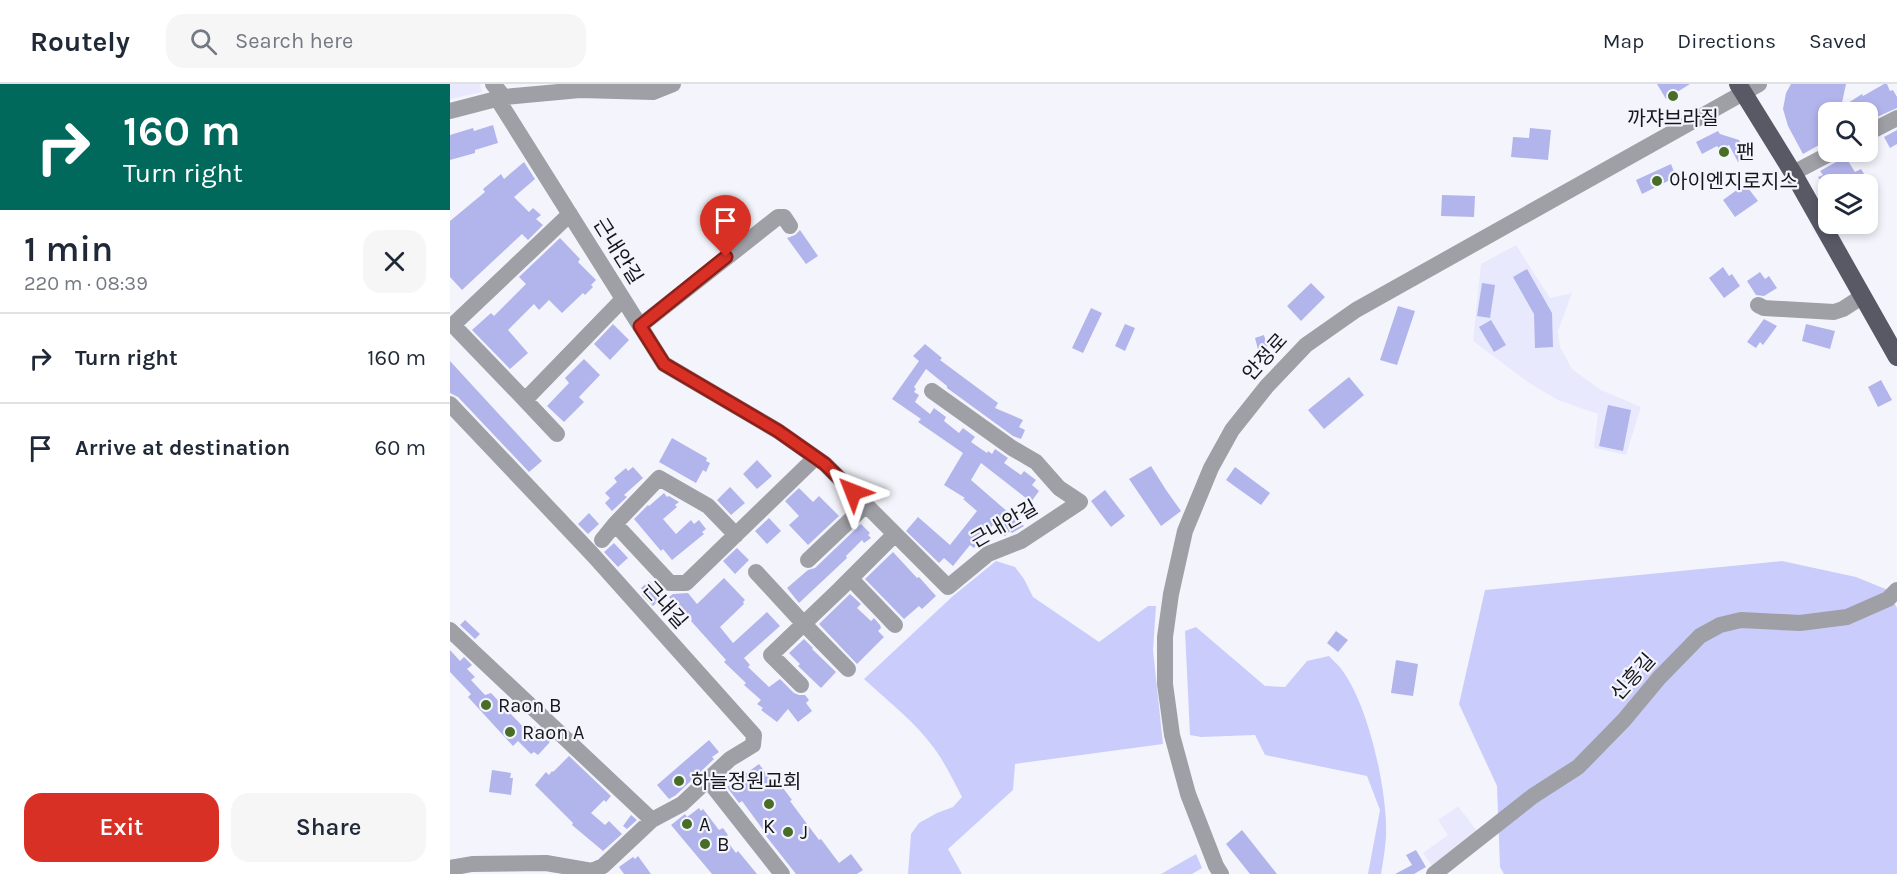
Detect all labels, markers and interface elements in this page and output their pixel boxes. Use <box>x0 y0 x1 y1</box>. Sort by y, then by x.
search box <box>166 14 586 68</box>
text: Routely <box>30 25 130 58</box>
icon: search <box>187 25 220 58</box>
text: Search here <box>235 28 353 54</box>
text: Map <box>1603 29 1644 53</box>
text: Directions <box>1677 29 1776 53</box>
text: Saved <box>1809 29 1867 53</box>
marker: 까쟈브라질 <box>1666 89 1680 103</box>
map controls <box>1818 102 1878 234</box>
button: search <box>1818 102 1878 162</box>
text: 160 m <box>123 106 241 156</box>
place label: 까쟈브라질 <box>1627 107 1719 130</box>
icon: right <box>24 108 102 186</box>
place label: 팬 <box>1736 141 1754 164</box>
marker: 팬 <box>1717 145 1731 159</box>
text: Turn right <box>123 157 243 189</box>
place label: 아이엔지로지스 <box>1669 170 1798 193</box>
marker: 아이엔지로지스 <box>1650 174 1664 188</box>
button: layers <box>1818 174 1878 234</box>
pin <box>700 195 751 257</box>
icon: arrive <box>709 204 742 237</box>
street label: 근내안길 <box>589 214 647 288</box>
text: 1 min <box>24 228 113 270</box>
button: close <box>363 230 426 293</box>
text: 220 m · 08:39 <box>24 272 148 295</box>
street label: 안정로 <box>1238 329 1292 385</box>
icon: right <box>24 342 57 375</box>
text: Turn right <box>75 345 178 371</box>
text: 160 m <box>367 345 426 371</box>
icon: arrive <box>24 432 57 465</box>
text: Arrive at destination <box>75 435 290 461</box>
text: 60 m <box>375 435 426 461</box>
position arrow <box>821 460 885 524</box>
street label: 근내안길 <box>966 496 1042 552</box>
street label: 근내길 <box>638 577 692 633</box>
street label: 신흥길 <box>1606 649 1660 705</box>
place label: Raon B <box>498 694 561 717</box>
marker: Raon B <box>479 698 493 712</box>
place label: Raon A <box>522 721 585 744</box>
marker: Raon A <box>503 725 517 739</box>
place label: 하늘정원교회 <box>691 770 801 793</box>
marker: 하늘정원교회 <box>672 774 686 788</box>
button: Exit <box>24 793 219 862</box>
button: Share <box>231 793 426 862</box>
marker: K <box>762 797 776 811</box>
place label: A <box>699 813 711 836</box>
place label: K <box>763 815 775 838</box>
marker: A <box>680 817 694 831</box>
place label: J <box>800 821 808 844</box>
marker: J <box>781 825 795 839</box>
place label: B <box>717 833 729 856</box>
marker: B <box>698 837 712 851</box>

